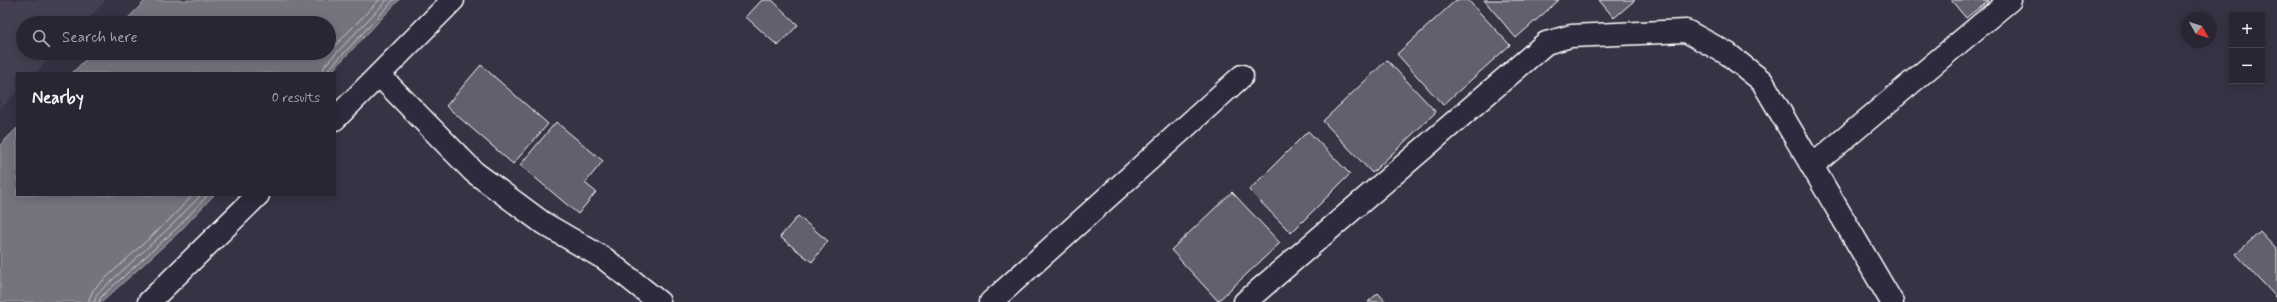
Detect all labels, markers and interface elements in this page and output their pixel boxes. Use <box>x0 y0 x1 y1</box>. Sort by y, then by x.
north arrow <box>2181 12 2217 48</box>
map controls <box>2229 12 2265 84</box>
button: + <box>2229 12 2265 48</box>
search box <box>16 16 336 60</box>
icon: search <box>30 27 52 49</box>
text: Search here <box>62 28 138 48</box>
button: − <box>2229 48 2265 84</box>
text: Nearby <box>32 87 84 109</box>
text: 0 results <box>272 90 320 107</box>

